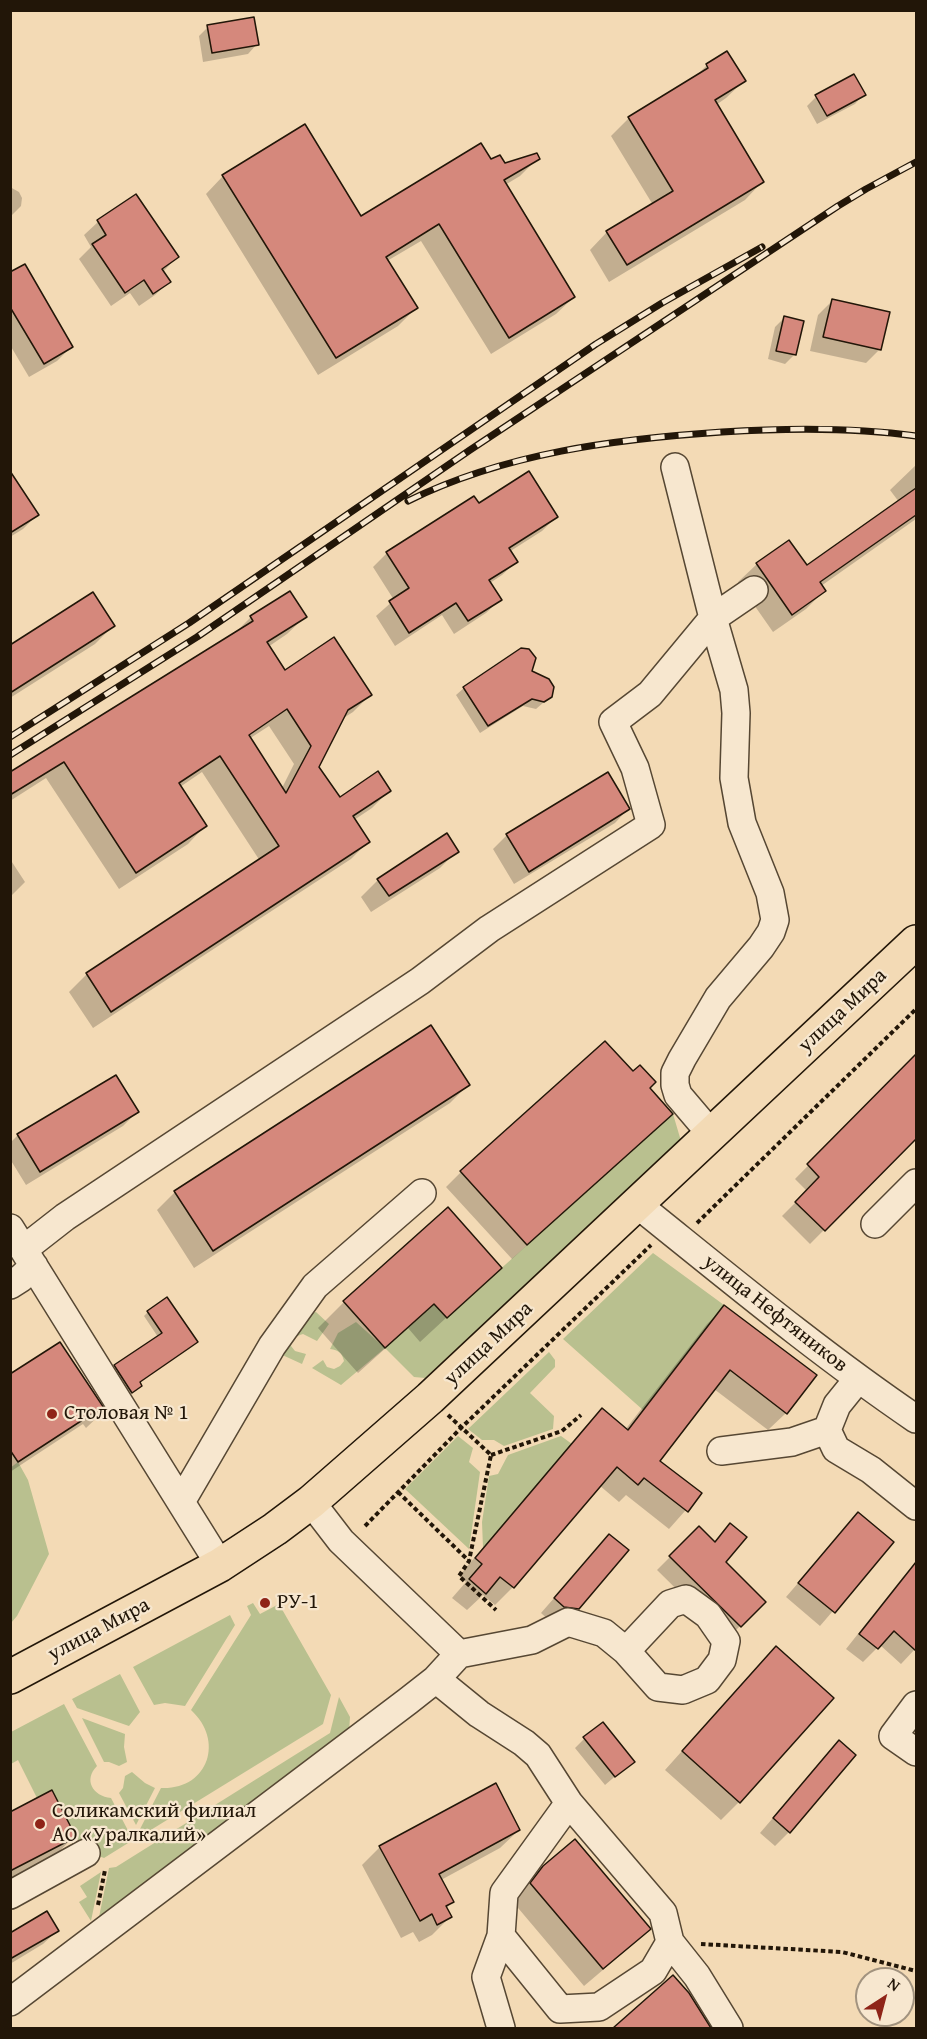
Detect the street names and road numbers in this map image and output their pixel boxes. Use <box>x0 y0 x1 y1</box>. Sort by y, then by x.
street label: улица Мира <box>794 964 892 1058</box>
street label: улица Нефтяников <box>698 1250 852 1378</box>
street label: улица Мира <box>440 1297 538 1391</box>
street label: улица Мира <box>44 1593 154 1667</box>

